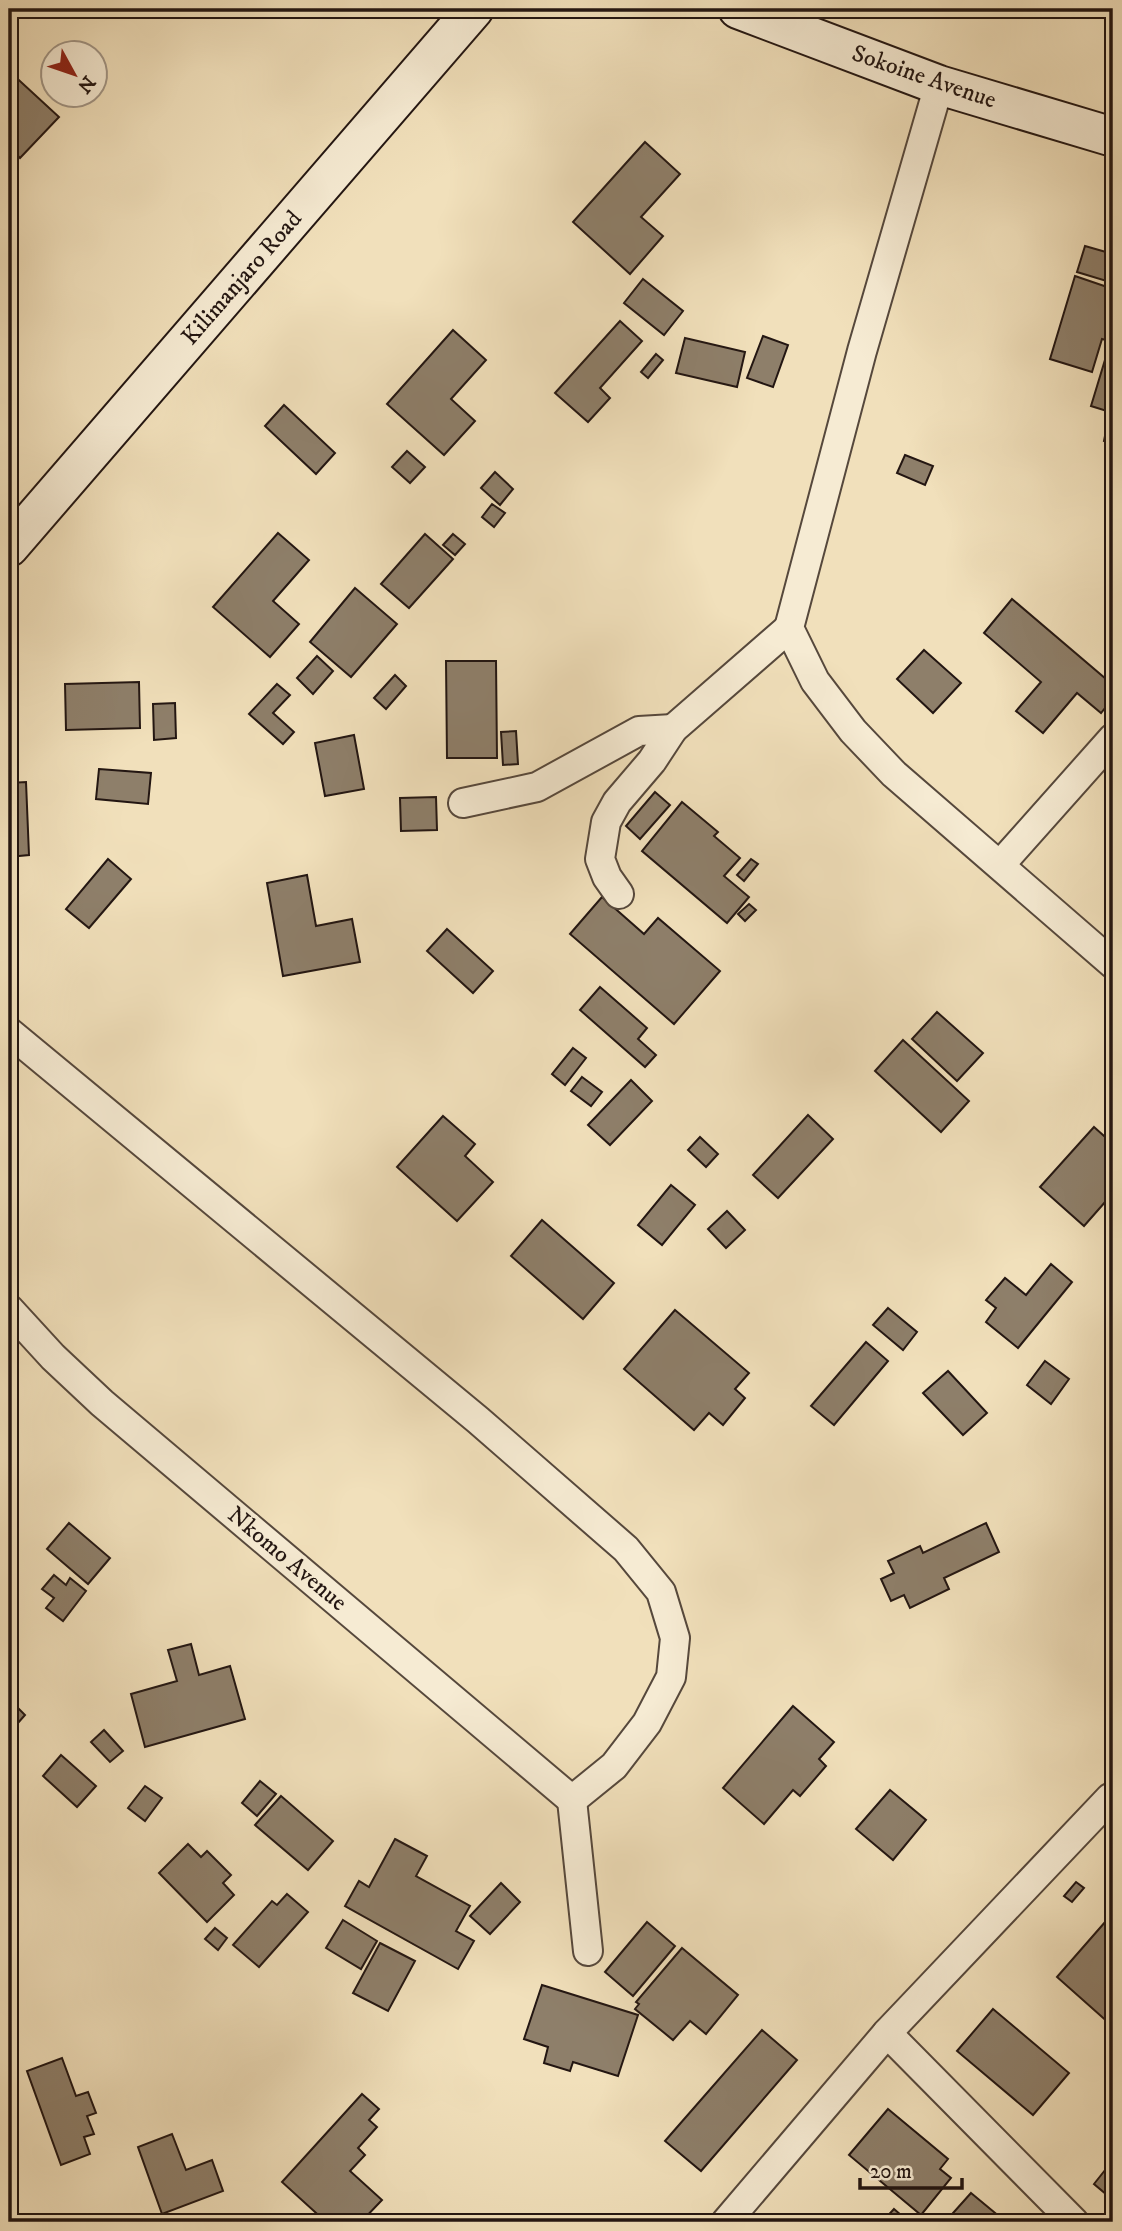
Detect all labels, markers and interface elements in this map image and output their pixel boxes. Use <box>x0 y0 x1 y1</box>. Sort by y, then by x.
north arrow <box>38 38 108 108</box>
street label: Sokoine Avenue <box>848 38 1000 116</box>
text: N <box>72 71 100 98</box>
street label: Kilimanjaro Road <box>175 205 309 351</box>
street label: Nkomo Avenue <box>221 1500 353 1618</box>
scale bar <box>860 2147 961 2191</box>
text: 20 m <box>870 2159 912 2185</box>

